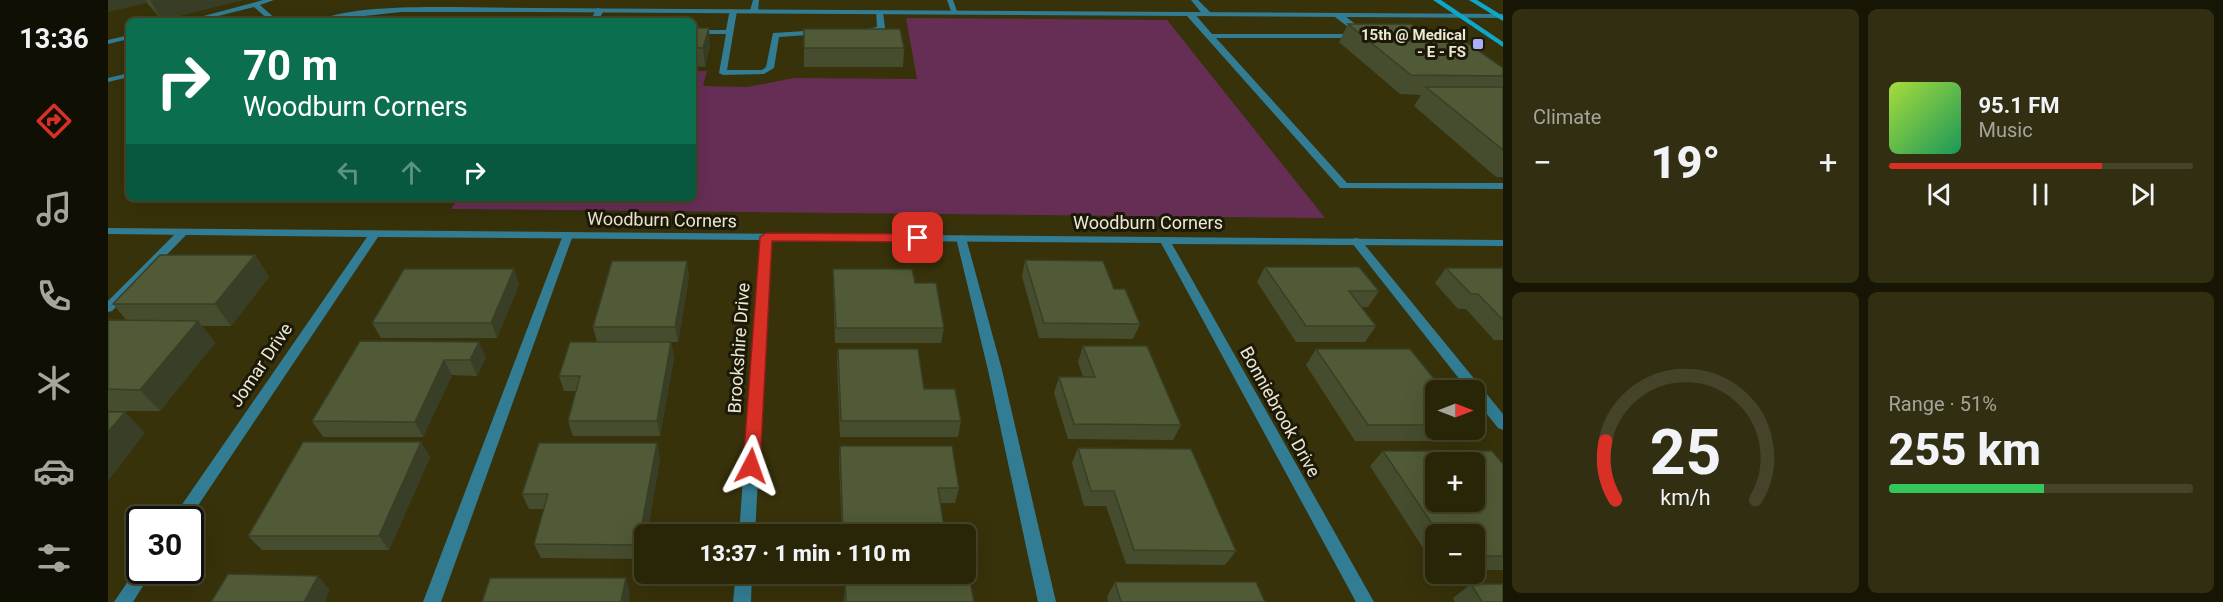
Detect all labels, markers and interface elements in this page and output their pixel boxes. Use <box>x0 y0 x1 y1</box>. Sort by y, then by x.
text: 13:36 <box>19 23 89 55</box>
place label: 15th @ Medical - E - FS <box>1361 26 1466 61</box>
marker: 15th @ Medical - E - FS <box>1471 37 1485 51</box>
text: 70 m <box>243 41 338 90</box>
icon: right <box>144 42 222 120</box>
text: Woodburn Corners <box>243 91 468 123</box>
text: 95.1 FM <box>1979 93 2060 118</box>
icon: directions <box>33 100 75 142</box>
text: Climate <box>1533 105 1601 129</box>
text: Music <box>1979 118 2033 142</box>
text: 19° <box>1651 136 1720 189</box>
text: − <box>1533 143 1552 182</box>
text: + <box>1819 143 1838 182</box>
icon: left <box>332 156 365 189</box>
icon: ahead <box>395 156 428 189</box>
icon: right <box>458 156 491 189</box>
icon: previous <box>1923 178 1956 211</box>
icon: pause <box>2024 178 2057 211</box>
icon: next <box>2126 178 2159 211</box>
icon: music <box>33 188 75 230</box>
street label: Woodburn Corners <box>587 208 737 231</box>
pin <box>892 212 943 263</box>
street label: Woodburn Corners <box>1073 212 1223 233</box>
icon: arrive <box>901 221 934 254</box>
icon: phone <box>33 275 75 317</box>
street label: Brookshire Drive <box>723 282 754 414</box>
street label: Jomar Drive <box>225 319 296 411</box>
street label: Bonniebrook Drive <box>1236 343 1325 481</box>
icon: climate <box>33 362 75 404</box>
north arrow <box>1425 380 1485 440</box>
map controls <box>1425 380 1485 584</box>
text: Range · 51% <box>1889 392 1997 416</box>
text: 25 <box>1649 416 1721 489</box>
text: 255 km <box>1889 423 2041 476</box>
position arrow <box>719 434 783 498</box>
icon: car <box>33 450 75 492</box>
button: + <box>1425 452 1485 512</box>
text: km/h <box>1660 485 1710 510</box>
speed limit sign: 30 <box>126 506 204 584</box>
button: − <box>1425 524 1485 584</box>
icon: filters <box>33 537 75 579</box>
text: 13:37 · 1 min · 110 m <box>700 541 910 566</box>

